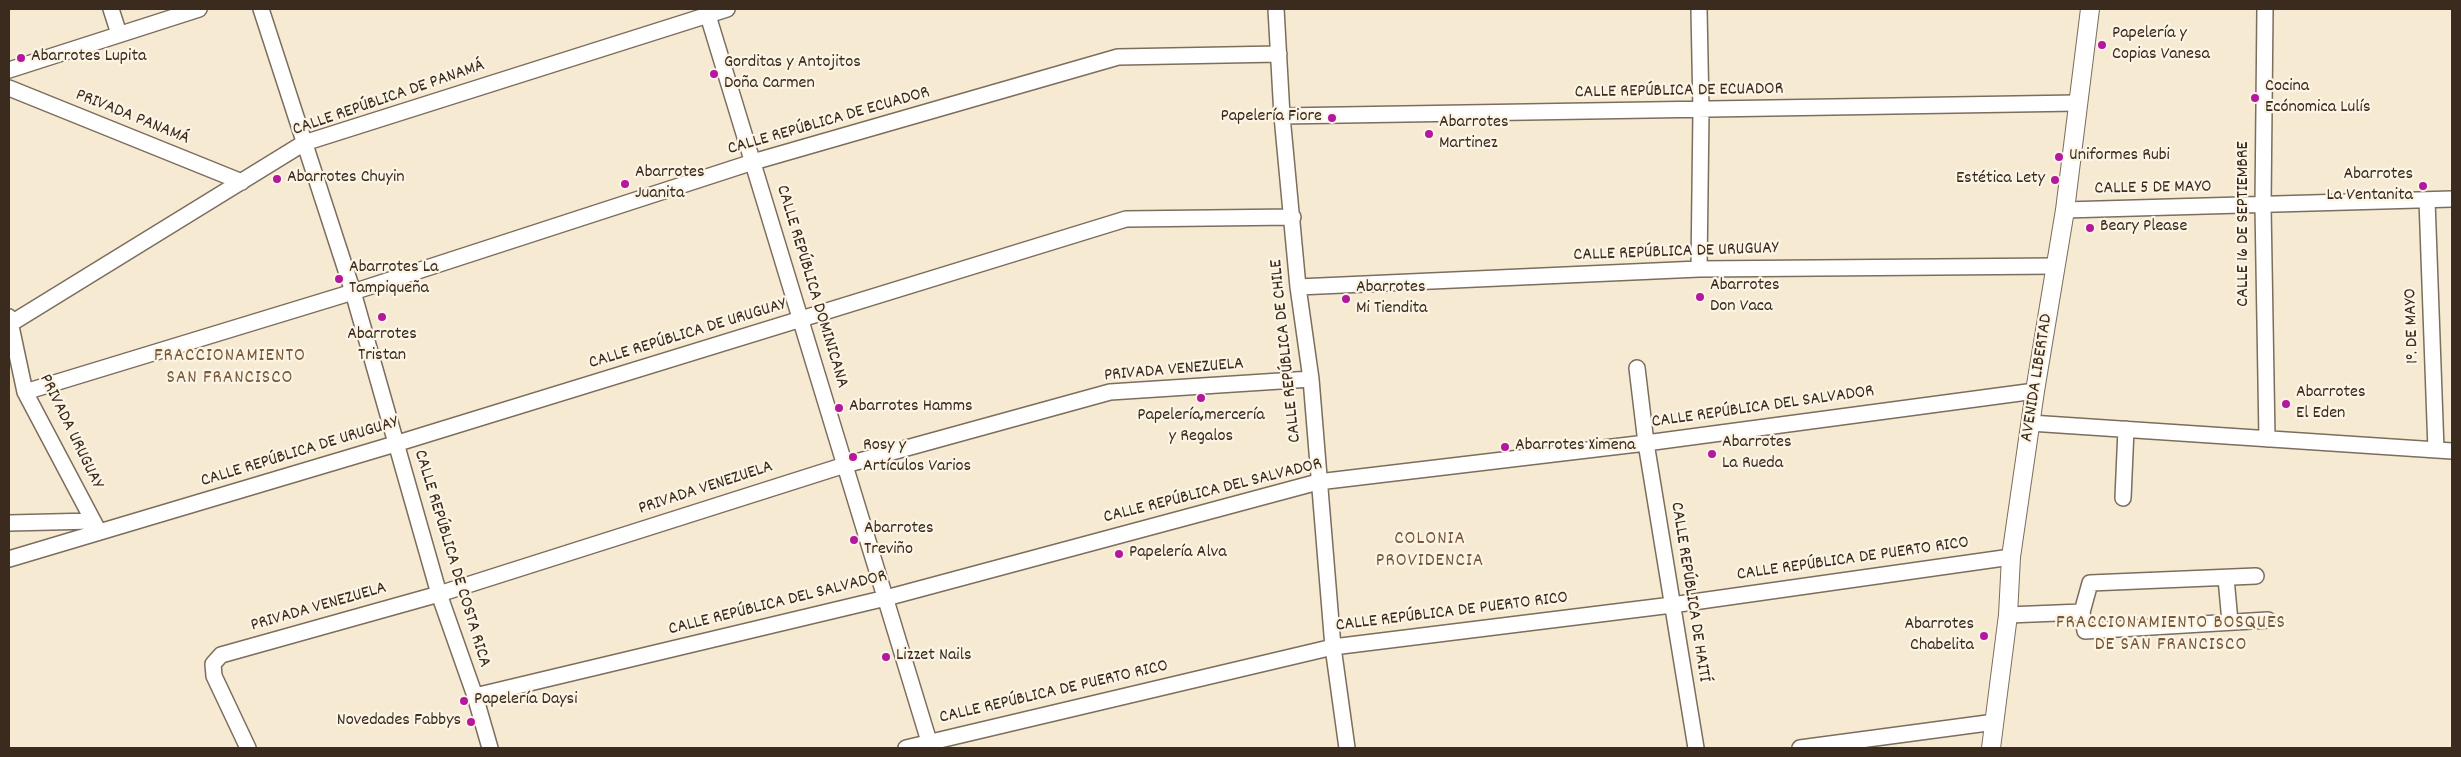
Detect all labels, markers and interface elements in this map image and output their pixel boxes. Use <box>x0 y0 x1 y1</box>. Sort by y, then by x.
place label: Papelería y Copias Vanesa <box>2112 24 2210 66</box>
marker: Papelería y Copias Vanesa <box>2096 39 2108 51</box>
place label: Abarrotes Lupita <box>31 47 146 69</box>
marker: Abarrotes Lupita <box>15 52 27 64</box>
place label: Gorditas y Antojitos Doña Carmen <box>724 53 861 96</box>
street label: CALLE REPÚBLICA DE PANAMÁ <box>290 56 488 142</box>
marker: Gorditas y Antojitos Doña Carmen <box>708 68 720 80</box>
place label: Cocina Ecónomica Lulís <box>2265 77 2370 120</box>
street label: CALLE REPÚBLICA DE ECUADOR <box>1574 79 1784 105</box>
street label: CALLE REPÚBLICA DE ECUADOR <box>726 83 932 161</box>
street label: PRIVADA PANAMÁ <box>72 85 192 151</box>
marker: Cocina Ecónomica Lulís <box>2249 92 2261 104</box>
place label: Papelería Fiore <box>1220 107 1322 129</box>
marker: Papelería Fiore <box>1326 112 1338 124</box>
place label: Abarrotes Martinez <box>1439 113 1509 156</box>
marker: Abarrotes Martinez <box>1423 128 1435 140</box>
street label: CALLE 16 DE SEPTIEMBRE <box>2234 141 2256 307</box>
place label: Uniformes Rubi <box>2069 146 2170 168</box>
marker: Uniformes Rubi <box>2053 151 2065 163</box>
place label: Abarrotes Juanita <box>635 163 705 205</box>
place label: Abarrotes La Ventanita <box>2326 165 2413 208</box>
place label: Abarrotes Chuyin <box>287 168 404 190</box>
place label: Estética Lety <box>1956 169 2045 191</box>
marker: Abarrotes Chuyin <box>271 173 283 185</box>
marker: Estética Lety <box>2049 174 2061 186</box>
street label: CALLE 5 DE MAYO <box>2094 177 2212 201</box>
marker: Abarrotes Juanita <box>619 178 631 190</box>
marker: Abarrotes La Ventanita <box>2417 180 2429 192</box>
street label: CALLE REPÚBLICA DOMINICANA <box>770 183 852 391</box>
place label: Beary Please <box>2100 217 2187 239</box>
marker: Beary Please <box>2084 222 2096 234</box>
street label: CALLE REPÚBLICA DE URUGUAY <box>1573 239 1779 267</box>
place label: Abarrotes La Tampiqueña <box>349 258 438 300</box>
street label: CALLE REPÚBLICA DE CHILE <box>1267 258 1307 444</box>
marker: Abarrotes La Tampiqueña <box>333 273 345 285</box>
place label: Abarrotes Don Vaca <box>1710 276 1780 318</box>
place label: Abarrotes Mi Tiendita <box>1356 278 1428 320</box>
street label: 1°. DE MAYO <box>2401 288 2425 364</box>
marker: Abarrotes Don Vaca <box>1694 291 1706 303</box>
marker: Abarrotes Mi Tiendita <box>1340 293 1352 305</box>
street label: CALLE REPÚBLICA DE URUGUAY <box>587 295 789 375</box>
marker: Abarrotes Tristan <box>376 311 388 323</box>
street label: AVENIDA LIBERTAD <box>2017 313 2059 443</box>
place label: Abarrotes Tristan <box>347 325 417 368</box>
district label: FRACCIONAMIENTO SAN FRANCISCO <box>152 346 308 390</box>
street label: PRIVADA VENEZUELA <box>1103 354 1245 388</box>
street label: PRIVADA URUGUAY <box>33 371 107 493</box>
street label: CALLE REPÚBLICA DEL SALVADOR <box>1650 382 1876 434</box>
place label: Abarrotes El Eden <box>2296 383 2366 426</box>
marker: Papelería,mercería y Regalos <box>1195 392 1207 404</box>
place label: Abarrotes Hamms <box>849 397 973 419</box>
marker: Abarrotes El Eden <box>2280 398 2292 410</box>
marker: Abarrotes Hamms <box>833 402 845 414</box>
place label: Papelería,mercería y Regalos <box>1137 406 1265 448</box>
street label: CALLE REPÚBLICA DE URUGUAY <box>199 413 401 493</box>
place label: Abarrotes La Rueda <box>1722 433 1792 476</box>
place label: Rosy y Artículos Varios <box>863 436 971 478</box>
place label: Abarrotes Ximena <box>1515 436 1635 458</box>
marker: Abarrotes Ximena <box>1499 441 1511 453</box>
street label: CALLE REPÚBLICA DE COSTA RICA <box>408 448 494 670</box>
marker: Abarrotes La Rueda <box>1706 448 1718 460</box>
marker: Rosy y Artículos Varios <box>847 451 859 463</box>
street label: CALLE REPÚBLICA DEL SALVADOR <box>1102 454 1324 530</box>
street label: PRIVADA VENEZUELA <box>636 457 776 521</box>
street label: CALLE REPÚBLICA DE HAITÍ <box>1664 501 1714 683</box>
place label: Abarrotes Treviño <box>864 519 934 562</box>
district label: COLONIA PROVIDENCIA <box>1374 529 1486 573</box>
street label: CALLE REPÚBLICA DE PUERTO RICO <box>1736 533 1970 587</box>
marker: Abarrotes Treviño <box>848 534 860 546</box>
place label: Papelería Alva <box>1129 543 1227 565</box>
marker: Papelería Alva <box>1113 548 1125 560</box>
street label: CALLE REPÚBLICA DEL SALVADOR <box>667 566 889 642</box>
street label: PRIVADA VENEZUELA <box>249 578 389 638</box>
street label: CALLE REPÚBLICA DE PUERTO RICO <box>1335 588 1569 638</box>
district label: FRACCIONAMIENTO BOSQUES DE SAN FRANCISCO <box>2053 613 2289 657</box>
place label: Abarrotes Chabelita <box>1904 615 1974 658</box>
marker: Abarrotes Chabelita <box>1978 630 1990 642</box>
place label: Lizzet Nails <box>896 646 972 668</box>
marker: Lizzet Nails <box>880 651 892 663</box>
street label: CALLE REPÚBLICA DE PUERTO RICO <box>938 656 1170 730</box>
place label: Papelería Daysi <box>474 690 577 712</box>
marker: Papelería Daysi <box>458 695 470 707</box>
place label: Novedades Fabbys <box>337 711 461 733</box>
marker: Novedades Fabbys <box>465 716 477 728</box>

